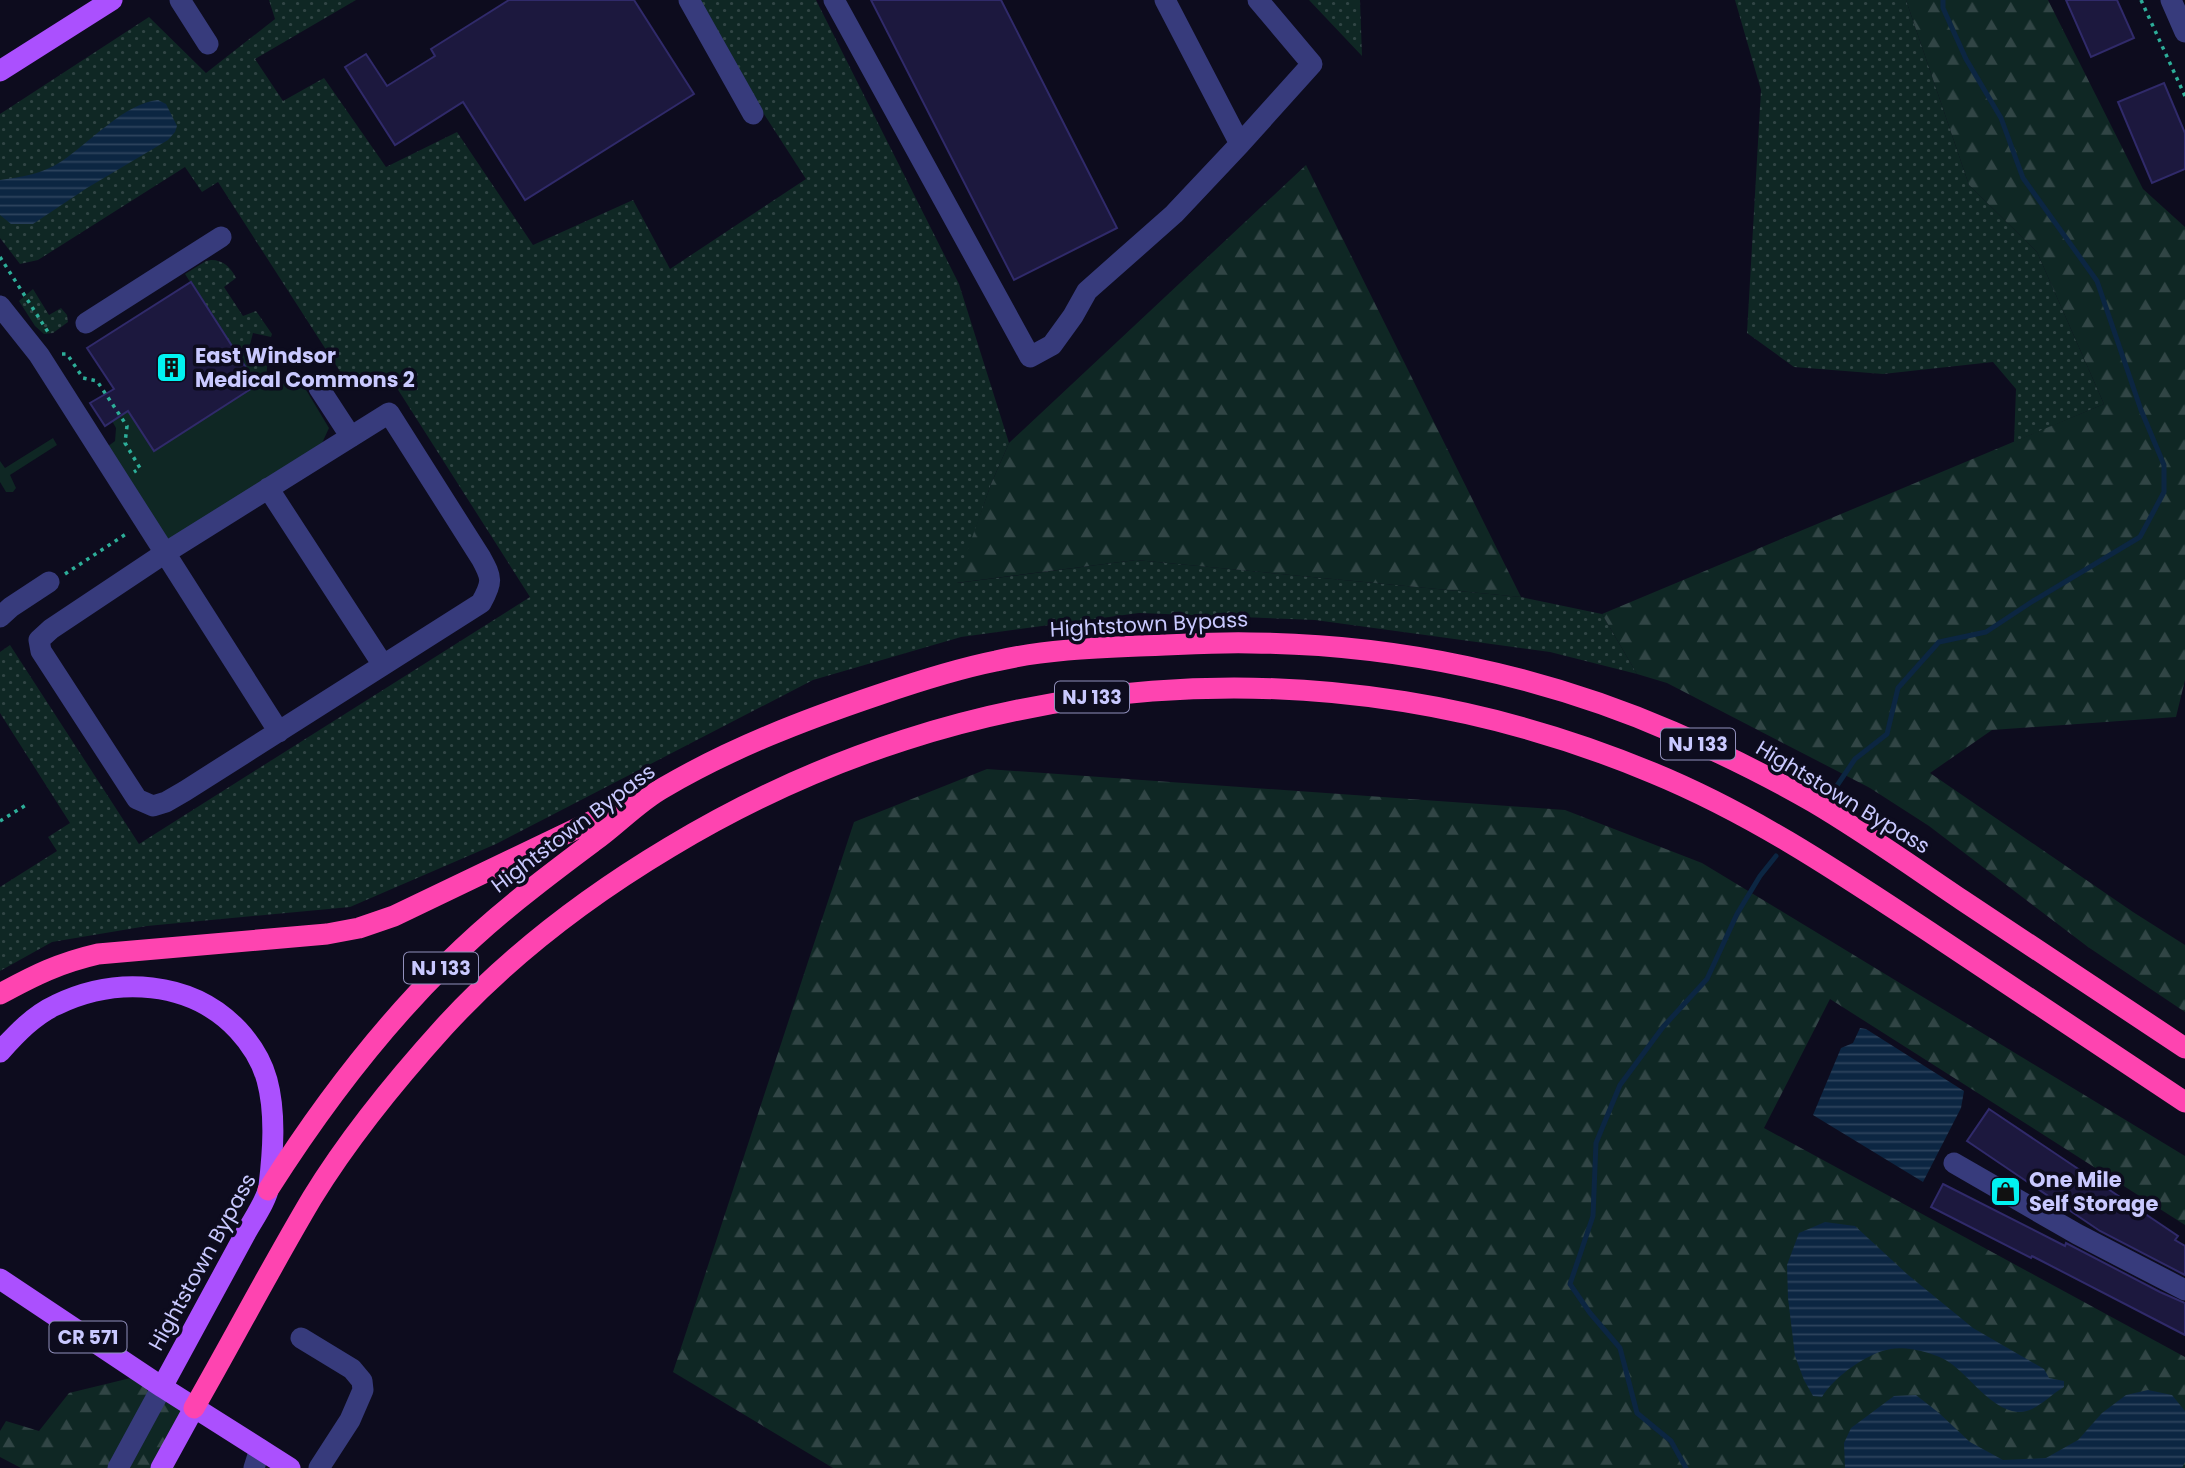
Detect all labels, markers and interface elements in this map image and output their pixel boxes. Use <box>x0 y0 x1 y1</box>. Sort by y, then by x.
place label: East Windsor Medical Commons 2 <box>195 341 415 394</box>
building icon: East Windsor Medical Commons 2 <box>155 350 189 384</box>
street label: Hightstown Bypass <box>1049 604 1249 644</box>
road number: NJ 133 <box>1055 682 1129 712</box>
road number: NJ 133 <box>1661 729 1735 760</box>
street label: Hightstown Bypass <box>1751 734 1935 860</box>
street label: Hightstown Bypass <box>485 757 661 899</box>
road number: NJ 133 <box>404 952 478 984</box>
place label: One Mile Self Storage <box>2029 1165 2158 1218</box>
street label: Hightstown Bypass <box>141 1168 263 1356</box>
shop icon: One Mile Self Storage <box>1989 1174 2023 1208</box>
road number: CR 571 <box>50 1322 126 1352</box>

